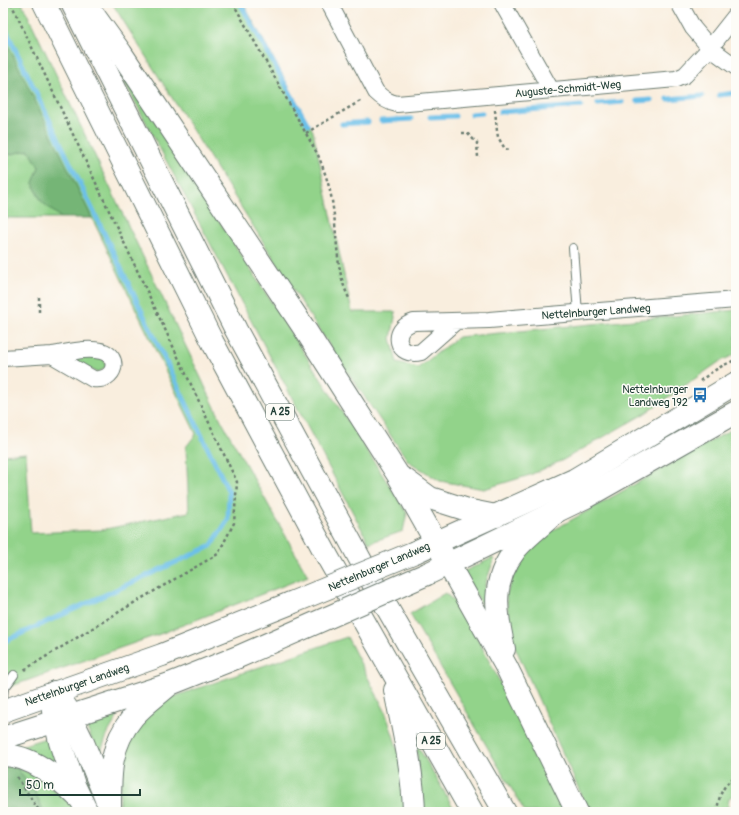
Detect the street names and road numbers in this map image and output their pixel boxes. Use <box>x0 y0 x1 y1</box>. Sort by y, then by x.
street label: Auguste-Schmidt-Weg <box>514 78 622 100</box>
street label: Nettelnburger Landweg <box>541 302 651 322</box>
road number: A 25 <box>266 404 294 420</box>
street label: Nettelnburger Landweg <box>326 540 432 594</box>
street label: Nettelnburger Landweg <box>23 661 131 709</box>
road number: A 25 <box>417 733 445 749</box>

